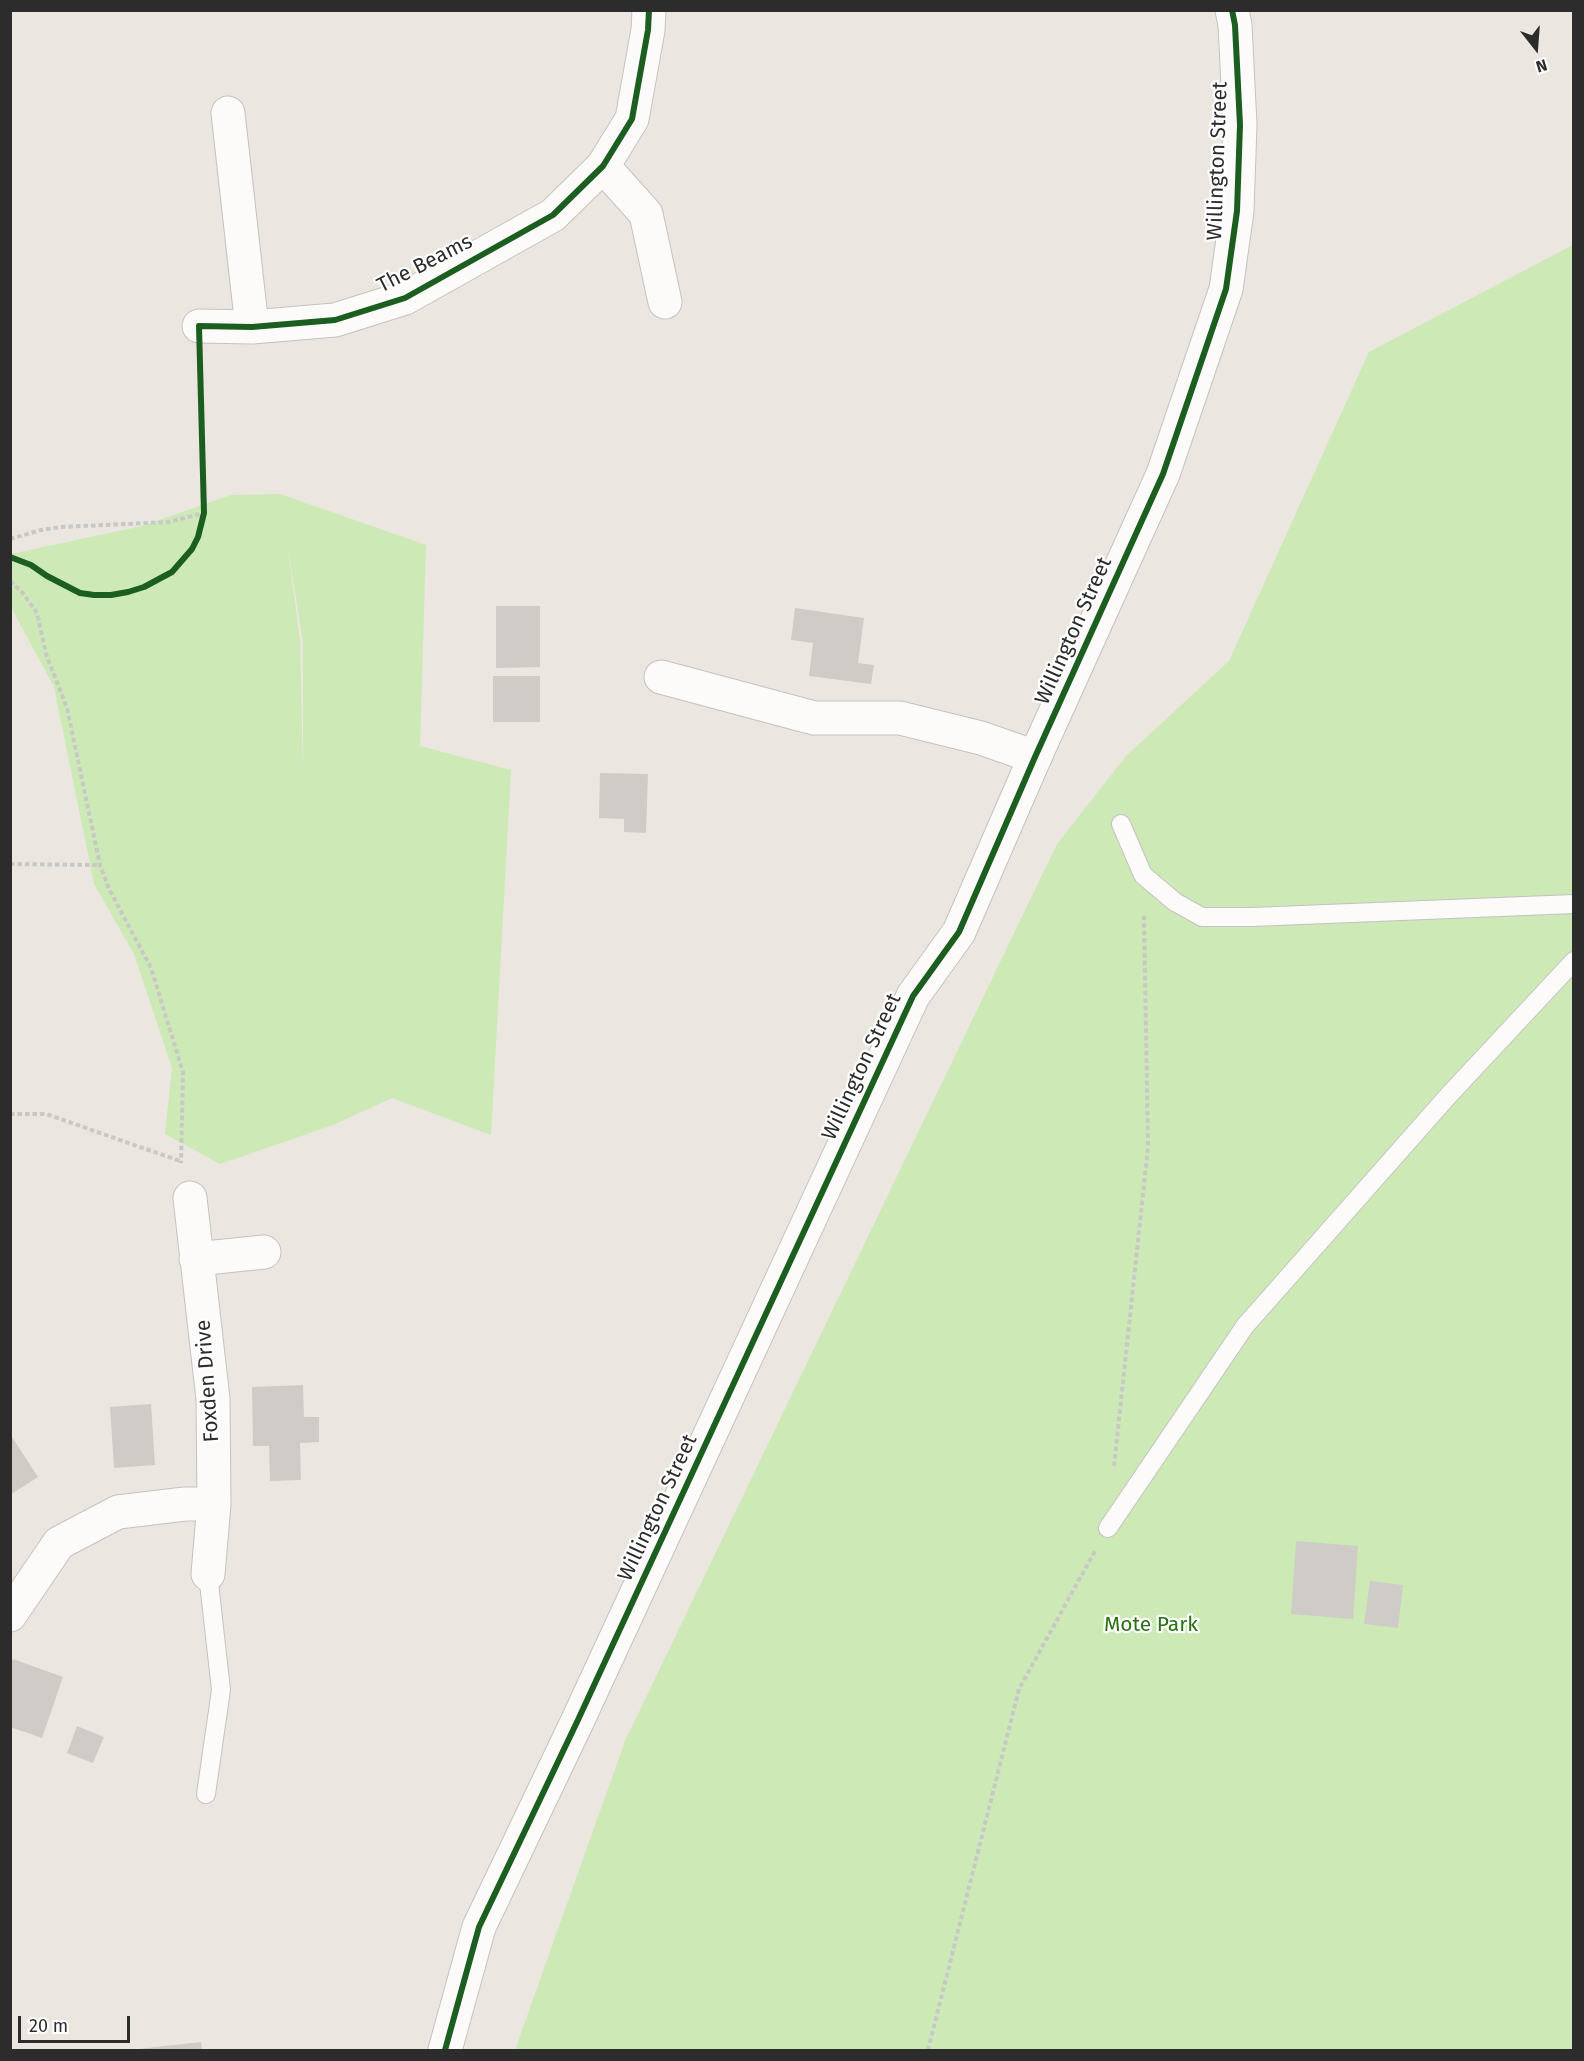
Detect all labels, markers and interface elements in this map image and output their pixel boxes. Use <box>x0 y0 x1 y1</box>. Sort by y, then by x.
north arrow <box>1506 18 1566 78</box>
text: N <box>1534 55 1549 76</box>
street label: Willington Street <box>1203 81 1233 241</box>
street label: The Beams <box>373 229 477 299</box>
street label: Willington Street <box>1030 553 1118 709</box>
street label: Willington Street <box>817 990 907 1144</box>
street label: Foxden Drive <box>191 1319 225 1443</box>
street label: Willington Street <box>613 1431 703 1585</box>
park label: Mote Park <box>1104 1612 1198 1638</box>
scale bar <box>21 2004 134 2042</box>
text: 20 m <box>29 2015 68 2037</box>

